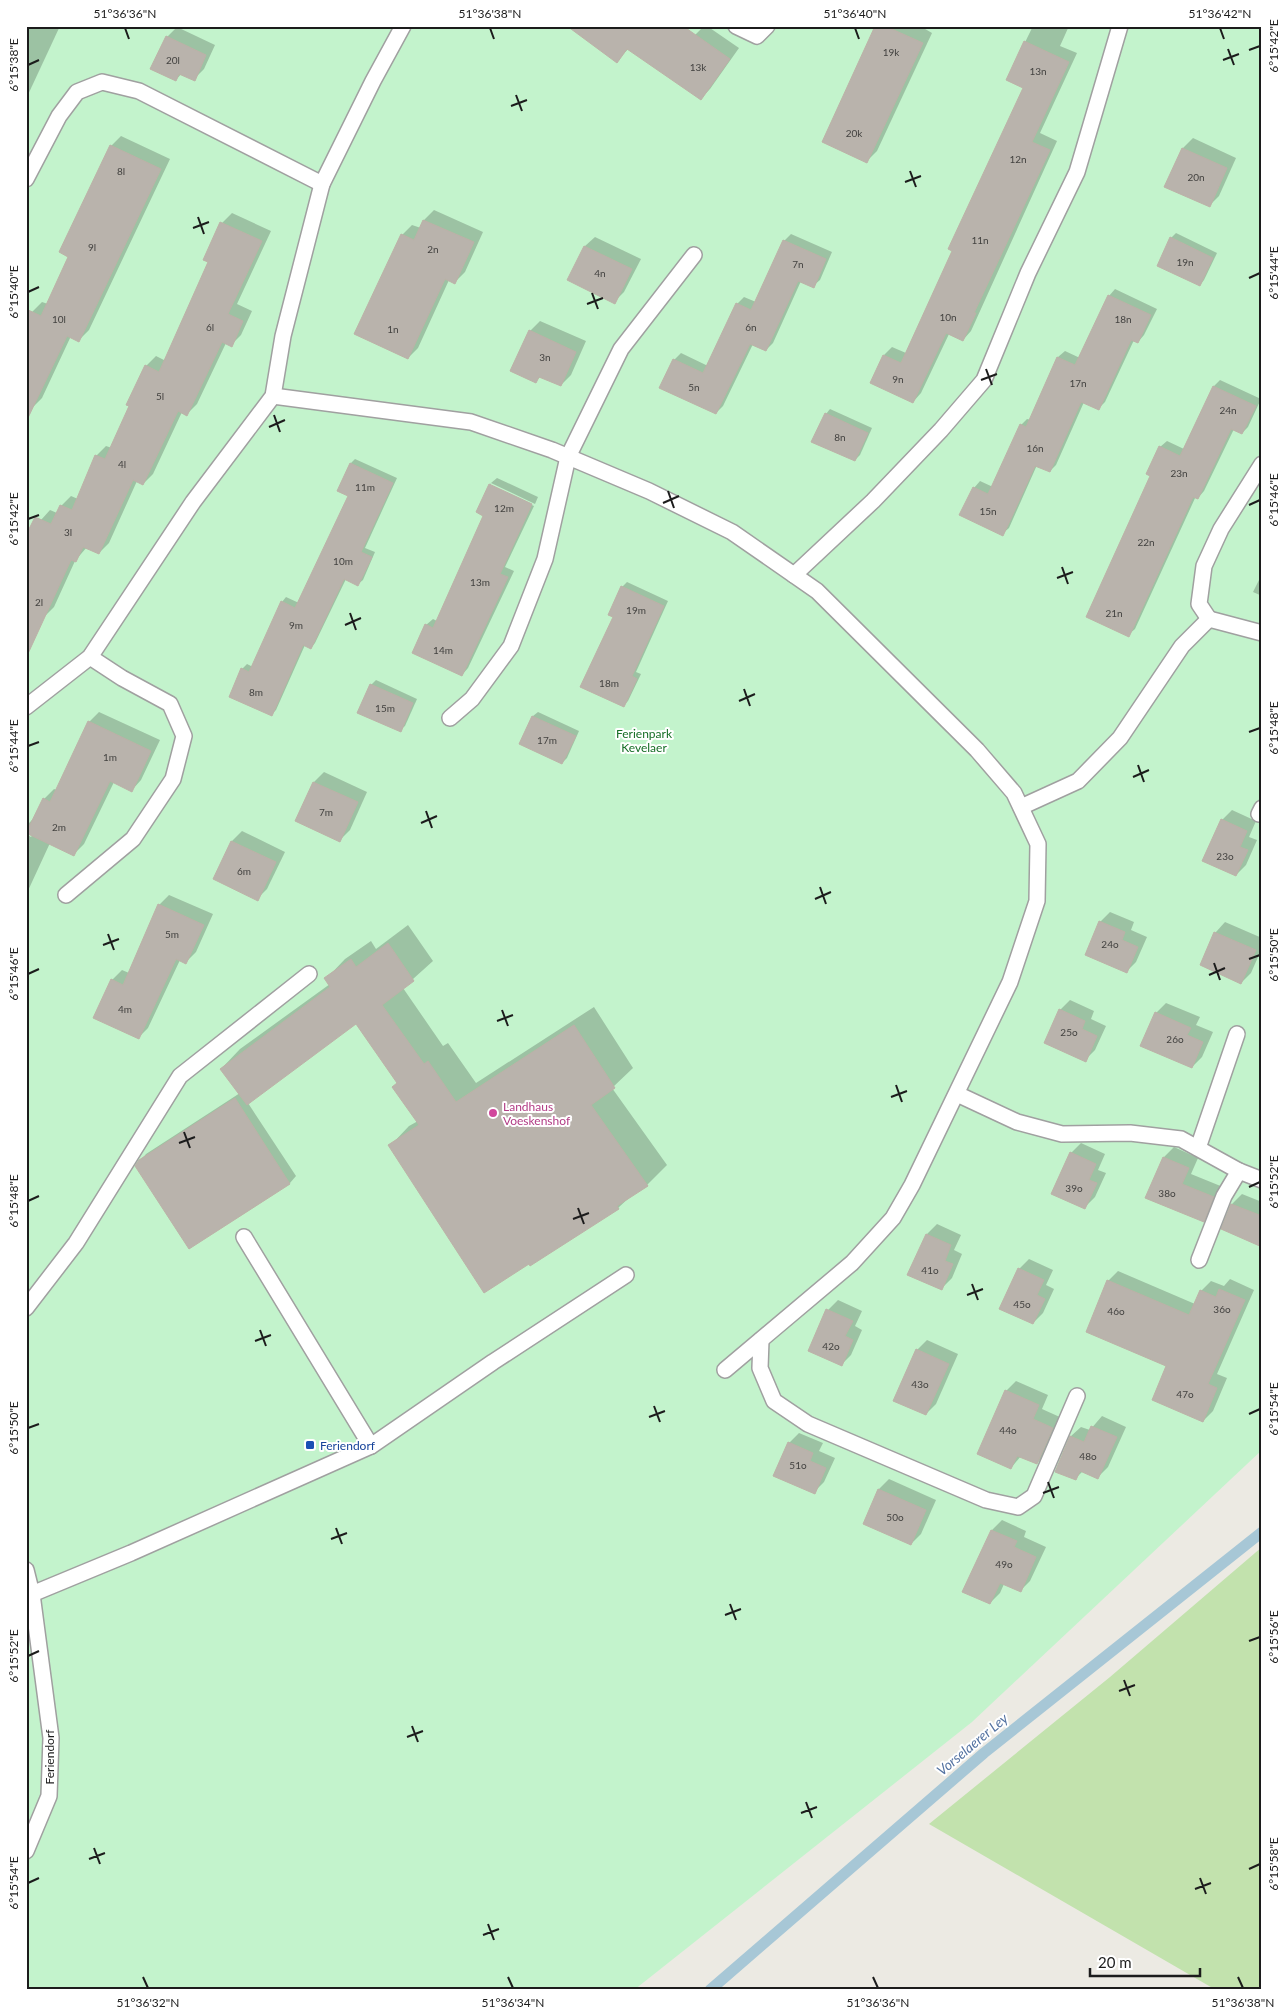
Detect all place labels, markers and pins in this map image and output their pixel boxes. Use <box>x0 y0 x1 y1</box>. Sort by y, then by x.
place label: Landhaus Voeskenshof <box>503 1099 571 1128</box>
marker: Landhaus Voeskenshof <box>487 1107 499 1119</box>
place label: Feriendorf <box>320 1438 376 1453</box>
marker: Feriendorf <box>304 1439 316 1451</box>

